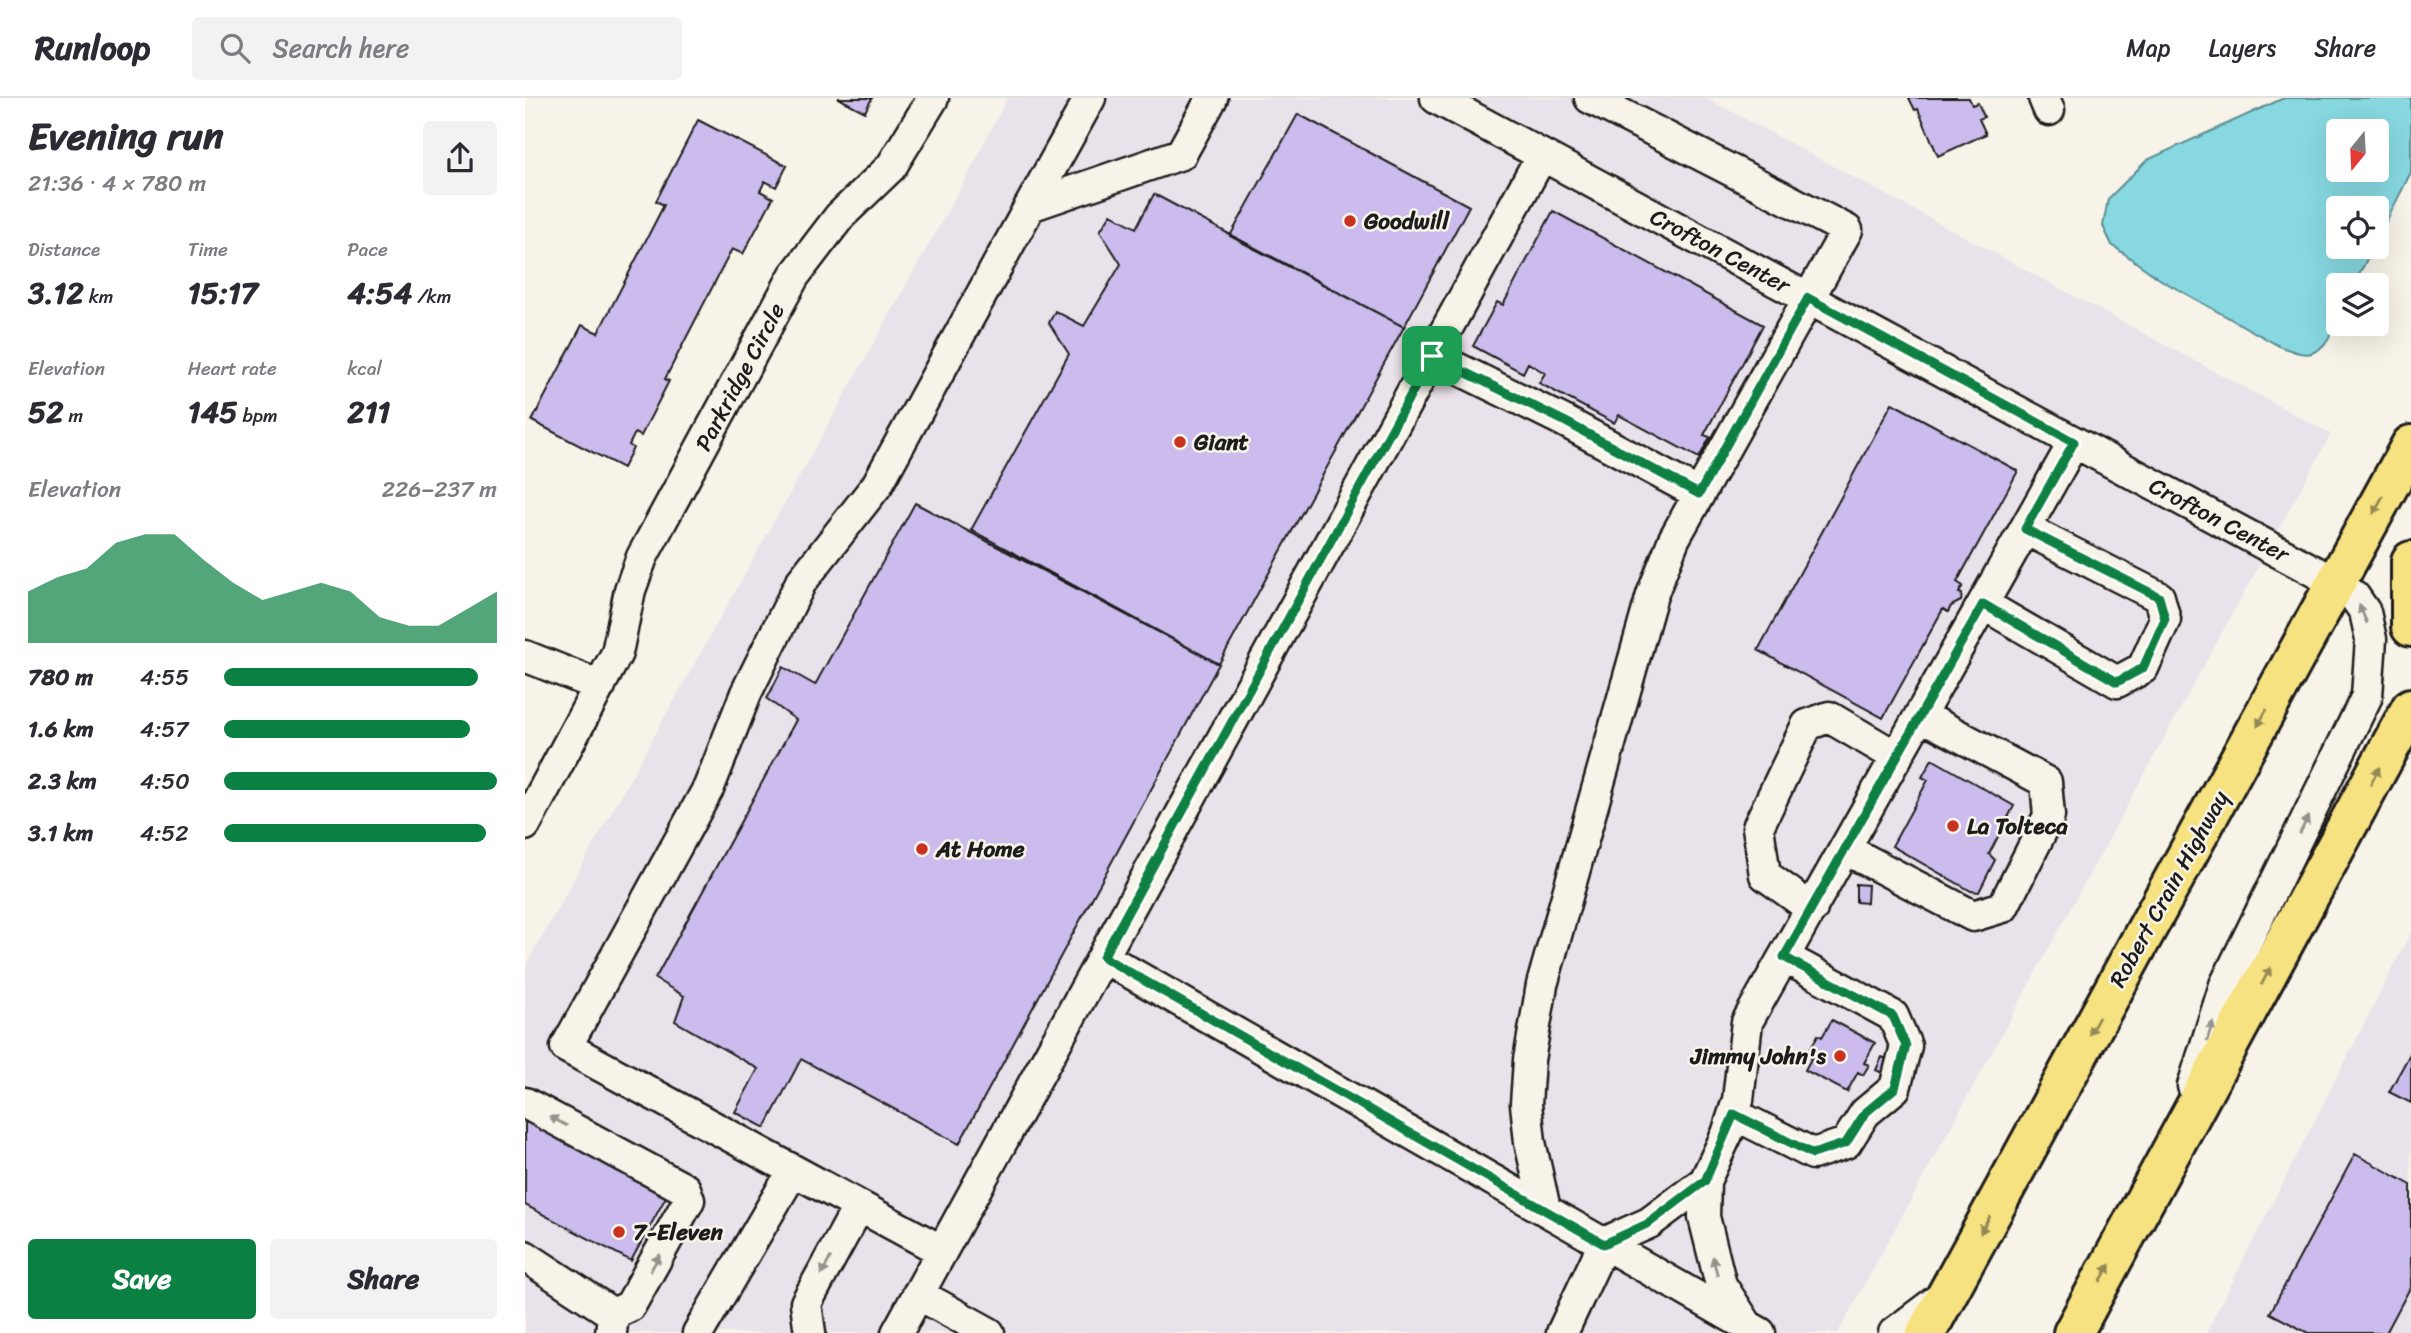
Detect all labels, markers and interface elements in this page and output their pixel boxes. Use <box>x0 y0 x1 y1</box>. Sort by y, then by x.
search box <box>192 17 682 80</box>
text: Runloop <box>35 19 150 77</box>
text: Search here <box>272 25 409 71</box>
text: Map <box>2126 27 2171 69</box>
text: Layers <box>2209 27 2276 69</box>
text: Share <box>2314 27 2376 69</box>
icon: search <box>216 29 254 67</box>
text: Evening run <box>28 103 224 170</box>
north arrow <box>2326 119 2389 182</box>
map controls <box>2326 119 2389 336</box>
button: share <box>423 121 497 195</box>
text: 21:36 · 4 × 780 m <box>28 163 206 204</box>
button: locate <box>2326 196 2389 259</box>
street label: Crofton Center <box>1642 197 1799 306</box>
place label: Goodwill <box>1363 201 1451 242</box>
marker: Goodwill <box>1342 213 1358 229</box>
text: Distance <box>28 233 100 266</box>
text: Time <box>188 233 228 266</box>
text: Pace <box>347 233 388 266</box>
text: 3.12 <box>28 266 84 320</box>
text: 15:17 <box>188 266 258 320</box>
text: 4:54 <box>347 266 412 320</box>
button: layers <box>2326 273 2389 336</box>
text: km <box>84 280 113 313</box>
text: /km <box>412 280 451 313</box>
street label: Parkridge Circle <box>683 295 797 459</box>
pin <box>1402 326 1462 386</box>
icon: arrive <box>1413 337 1451 375</box>
text: Elevation <box>28 352 105 385</box>
text: Heart rate <box>188 352 277 385</box>
text: kcal <box>347 352 382 385</box>
text: 52 <box>28 385 64 439</box>
text: 145 <box>188 385 238 439</box>
text: 211 <box>347 385 390 439</box>
text: m <box>64 399 83 432</box>
text: bpm <box>238 399 278 432</box>
place label: Giant <box>1193 422 1249 463</box>
marker: Giant <box>1172 434 1188 450</box>
street label: Crofton Center <box>2141 466 2298 575</box>
text: Elevation <box>28 469 121 510</box>
text: 226–237 m <box>382 469 497 510</box>
one-way arrow <box>2373 495 2384 515</box>
one-way arrow <box>2357 604 2369 624</box>
text: 780 m <box>28 657 93 698</box>
text: 4:55 <box>140 657 189 698</box>
text: 1.6 km <box>28 709 94 750</box>
text: 4:57 <box>140 709 189 750</box>
one-way arrow <box>2256 709 2268 728</box>
text: 2.3 km <box>28 761 97 802</box>
text: 4:50 <box>140 761 190 802</box>
one-way arrow <box>2368 765 2380 785</box>
street label: Robert Crain Highway <box>2098 783 2240 995</box>
place label: La Tolteca <box>1967 806 2068 847</box>
text: 3.1 km <box>28 813 93 854</box>
text: 4:52 <box>140 813 189 854</box>
one-way arrow <box>2298 815 2309 835</box>
marker: La Tolteca <box>1945 818 1961 834</box>
place label: At Home <box>935 829 1025 870</box>
marker: At Home <box>914 841 930 857</box>
one-way arrow <box>2260 966 2272 986</box>
one-way arrow <box>2088 1016 2100 1035</box>
one-way arrow <box>2206 1021 2216 1042</box>
place label: Jimmy John's <box>1689 1036 1827 1077</box>
marker: Jimmy John's <box>1832 1048 1848 1064</box>
one-way arrow <box>548 1115 568 1127</box>
place label: 7-Eleven <box>633 1212 723 1253</box>
one-way arrow <box>1979 1215 1991 1235</box>
marker: 7-Eleven <box>611 1224 627 1240</box>
button: Save <box>28 1239 256 1319</box>
button: Share <box>270 1239 497 1319</box>
one-way arrow <box>649 1253 661 1272</box>
one-way arrow <box>1710 1255 1720 1276</box>
one-way arrow <box>820 1256 832 1276</box>
one-way arrow <box>2099 1263 2111 1283</box>

